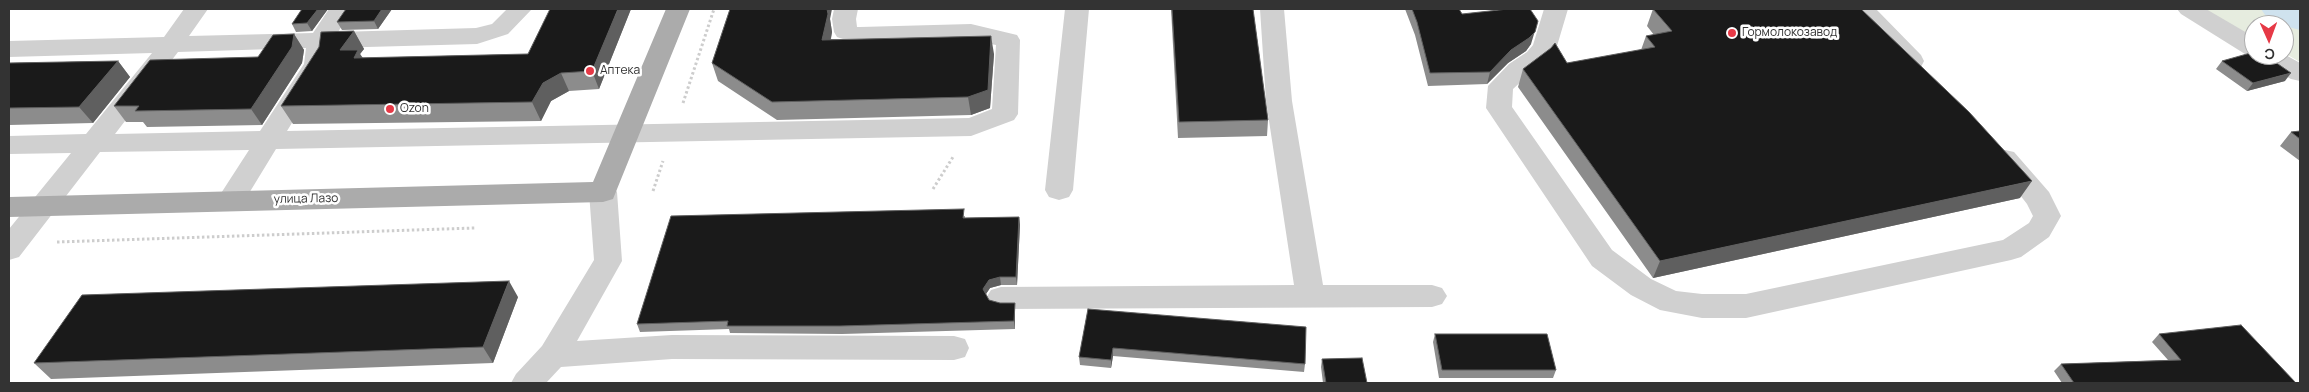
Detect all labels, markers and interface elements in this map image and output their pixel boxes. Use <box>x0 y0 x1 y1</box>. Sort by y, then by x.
north arrow <box>2244 15 2294 65</box>
place label: Гормолокозавод <box>1742 26 1837 40</box>
marker: Гормолокозавод <box>1726 27 1738 39</box>
text: С <box>2264 45 2275 64</box>
place label: Аптека <box>600 64 640 78</box>
marker: Аптека <box>584 65 596 77</box>
place label: Ozon <box>400 102 429 116</box>
marker: Ozon <box>384 103 396 115</box>
street label: улица Лазо <box>274 191 338 207</box>

